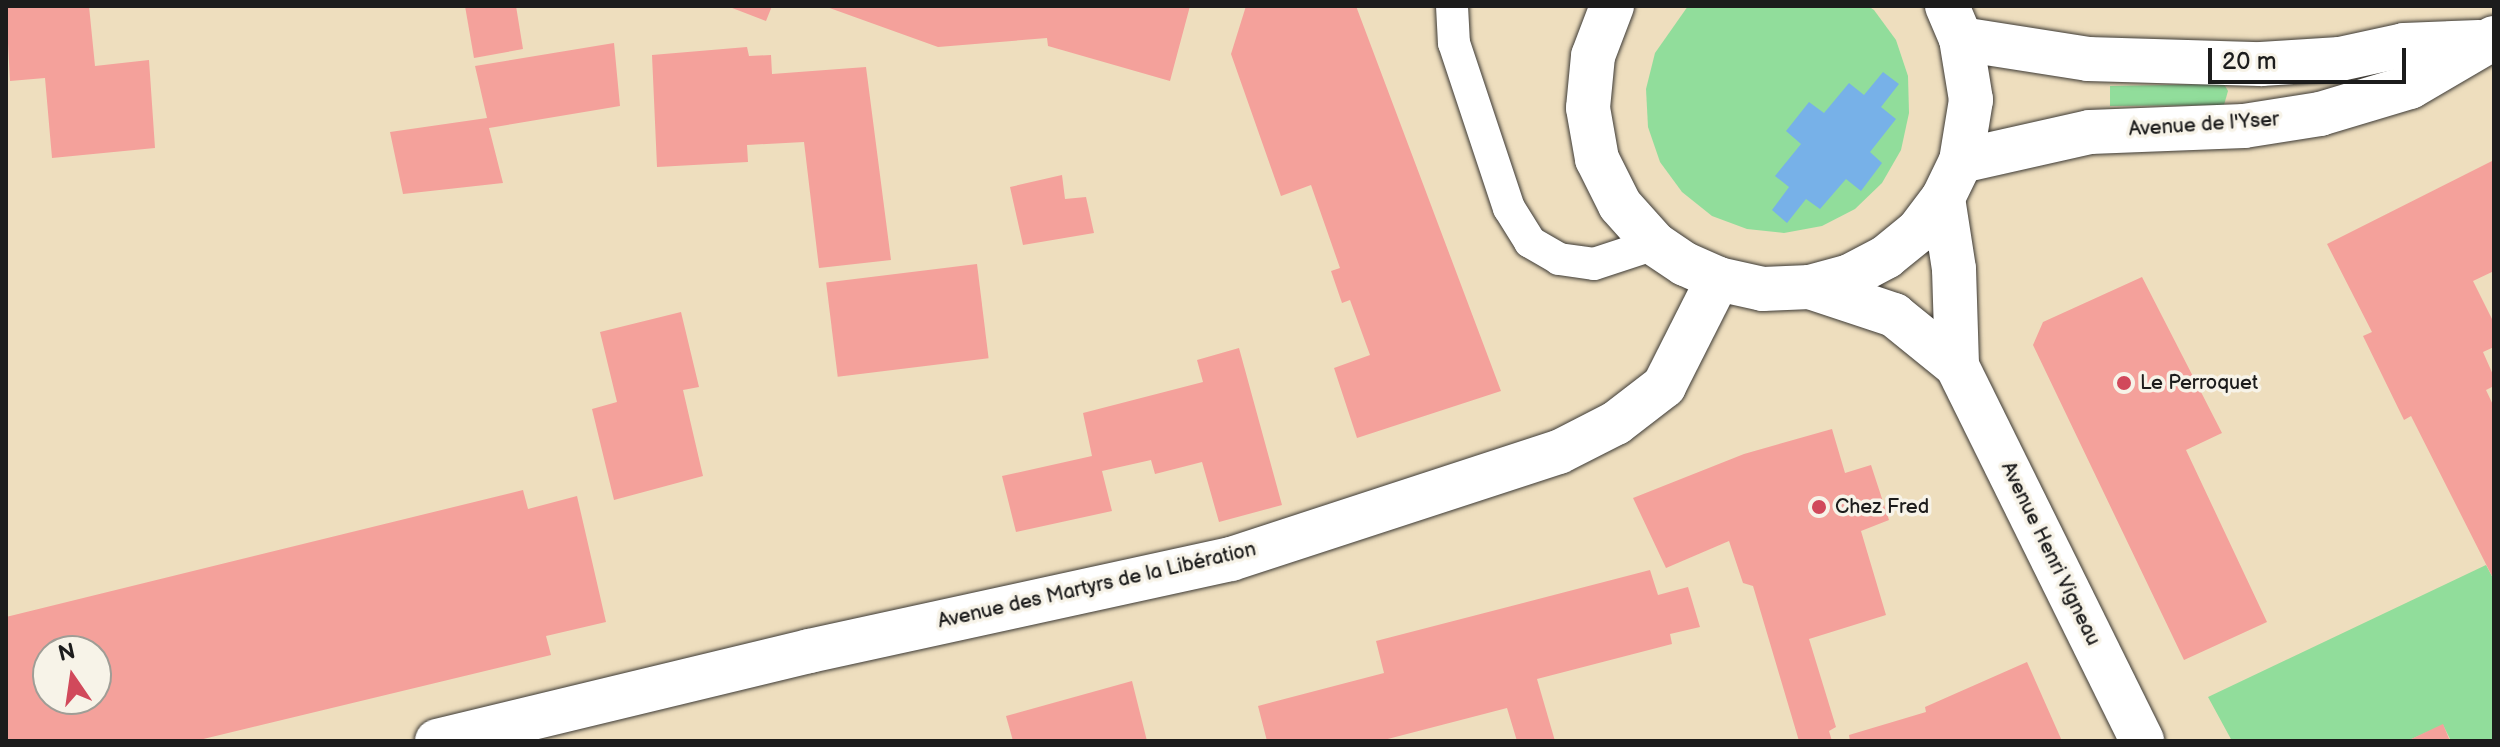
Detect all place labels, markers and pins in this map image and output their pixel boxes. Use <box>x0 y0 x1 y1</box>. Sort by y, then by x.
place label: Le Perroquet <box>2140 371 2258 395</box>
marker: Le Perroquet <box>2115 374 2133 392</box>
place label: Chez Fred <box>1835 495 1929 519</box>
marker: Chez Fred <box>1810 498 1828 516</box>

